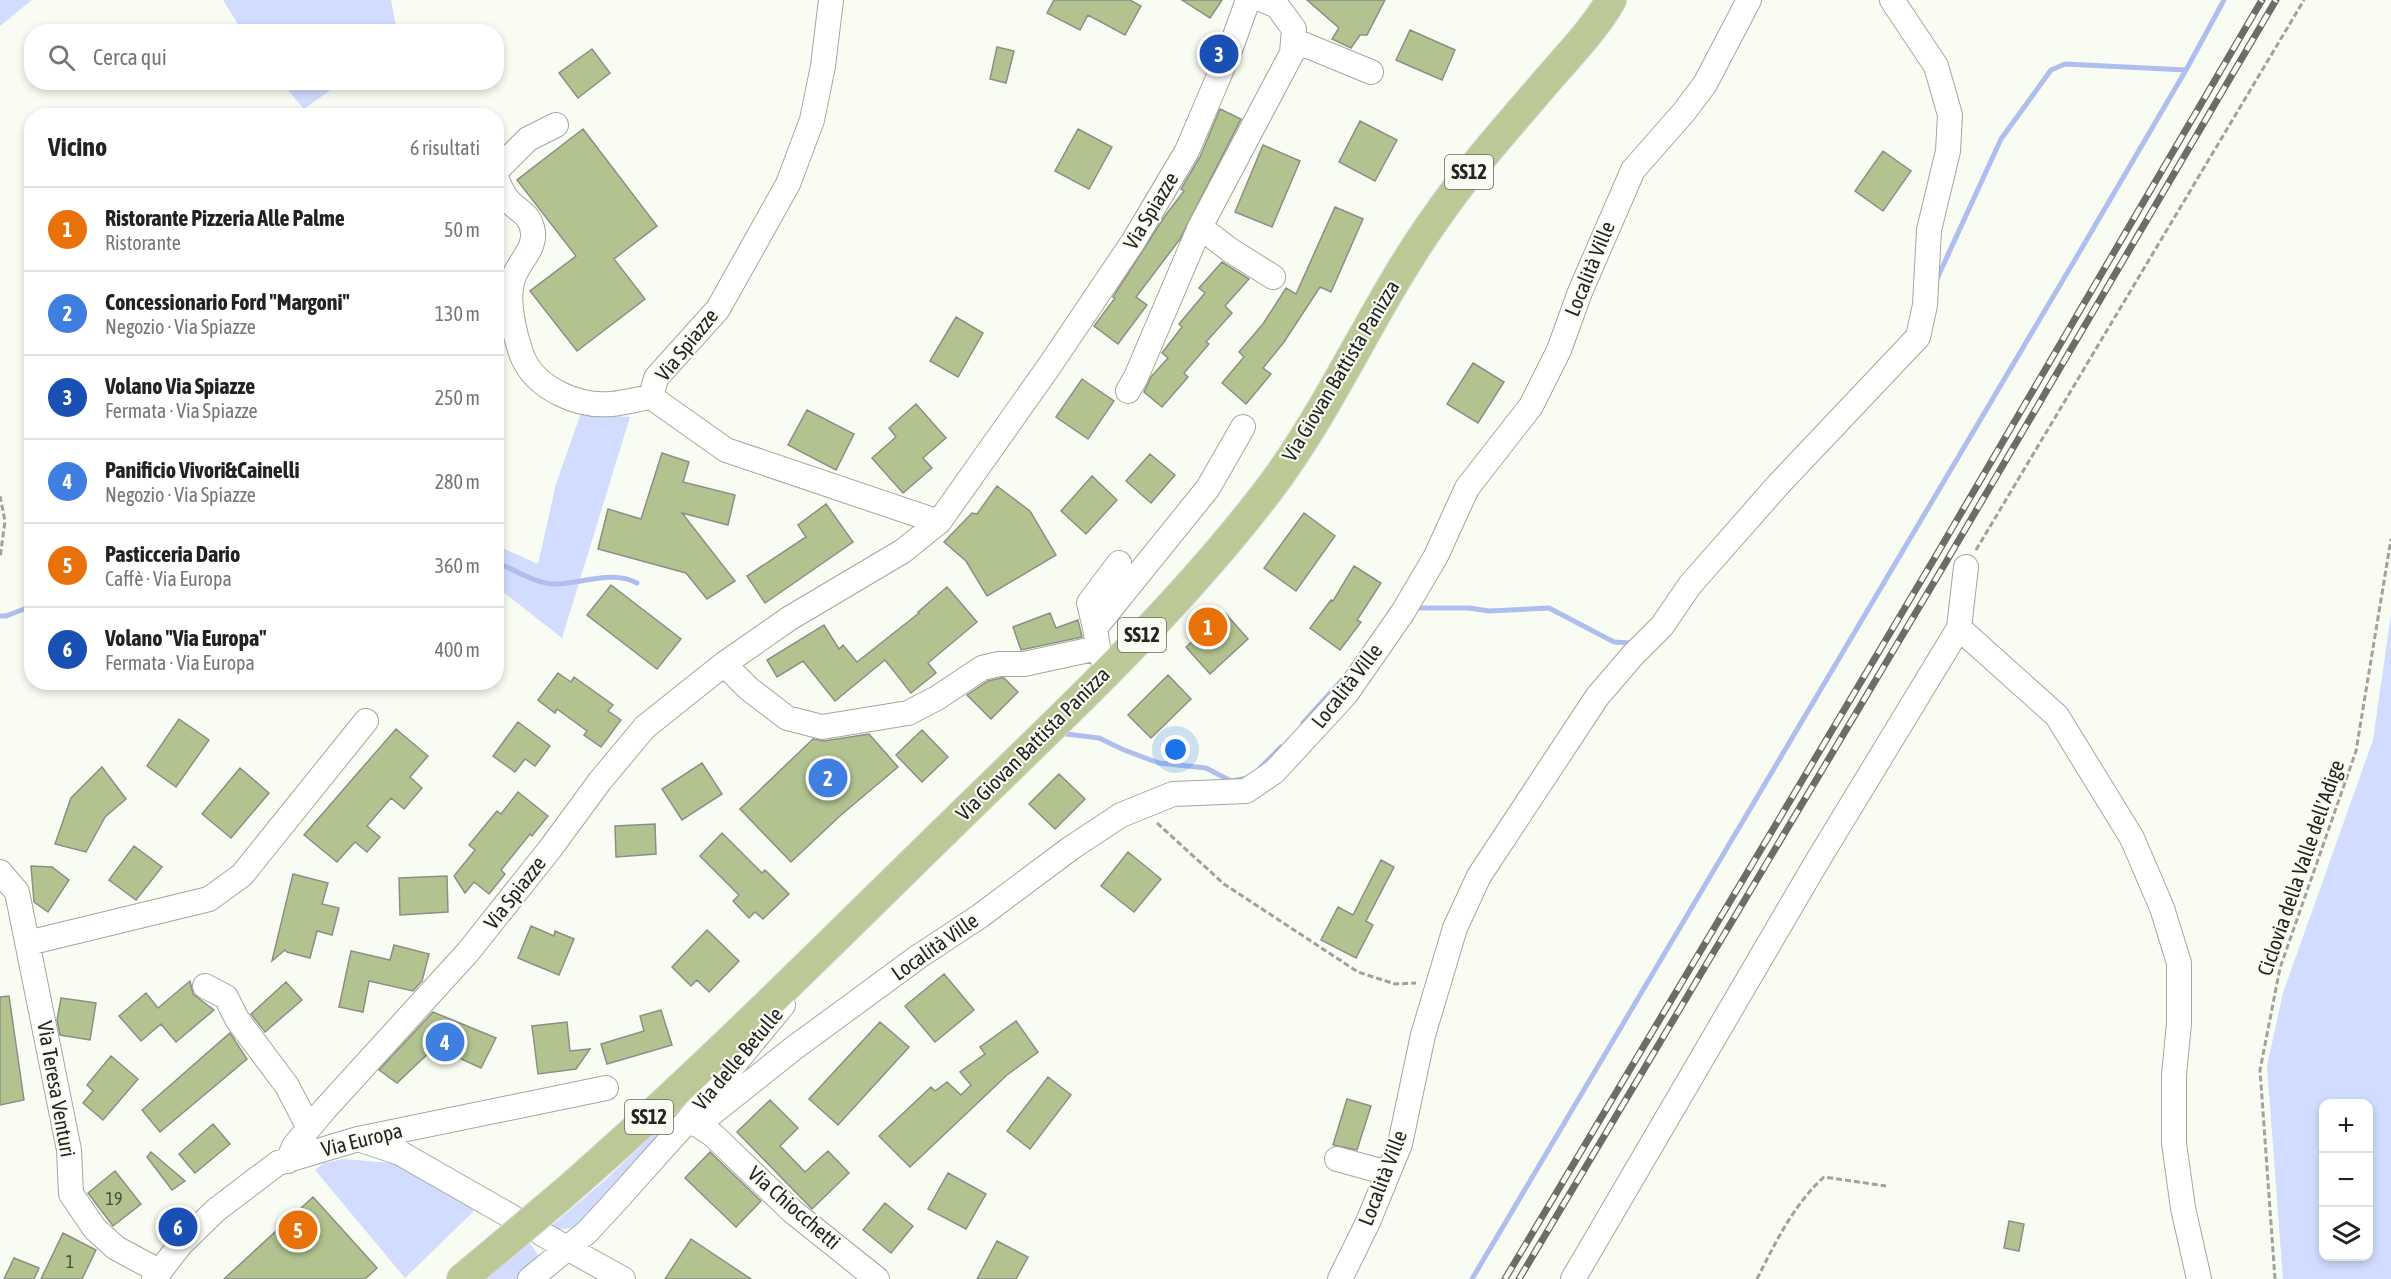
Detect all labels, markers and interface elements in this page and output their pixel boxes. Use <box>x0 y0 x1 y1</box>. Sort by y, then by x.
search box <box>24 24 504 90</box>
pin: 3 <box>1200 32 1238 76</box>
icon: search <box>45 41 78 74</box>
text: Cerca qui <box>93 44 167 70</box>
text: Vicino <box>48 132 107 162</box>
text: 6 risultati <box>410 136 480 159</box>
road number: SS12 <box>1445 155 1493 189</box>
street label: Via Spiazze <box>1118 168 1182 253</box>
text: Ristorante Pizzeria Alle Palme <box>105 205 345 231</box>
text: 1 <box>63 218 72 241</box>
text: 50 m <box>444 218 480 241</box>
street label: Località Ville <box>1559 218 1619 320</box>
text: Ristorante <box>105 231 181 254</box>
street label: Via Giovan Battista Panizza <box>1277 276 1404 465</box>
text: Concessionario Ford "Margoni" <box>105 289 350 315</box>
text: 2 <box>63 302 72 325</box>
text: 130 m <box>435 302 480 325</box>
street label: Via Spiazze <box>650 304 722 385</box>
text: Negozio · Via Spiazze <box>105 315 256 338</box>
text: Volano Via Spiazze <box>105 373 255 399</box>
text: 3 <box>63 386 72 409</box>
text: 250 m <box>435 386 480 409</box>
text: Fermata · Via Spiazze <box>105 399 258 422</box>
text: Panificio Vivori&Cainelli <box>105 457 300 483</box>
text: 4 <box>63 470 72 493</box>
text: 280 m <box>435 470 480 493</box>
text: Negozio · Via Spiazze <box>105 483 256 506</box>
text: Pasticceria Dario <box>105 541 240 567</box>
text: 5 <box>63 554 72 577</box>
text: 360 m <box>435 554 480 577</box>
text: Caffè · Via Europa <box>105 567 232 590</box>
pin: 1 <box>1188 604 1228 650</box>
road number: SS12 <box>1118 618 1166 652</box>
text: Volano "Via Europa" <box>105 625 266 651</box>
text: 6 <box>63 638 72 661</box>
text: 400 m <box>435 638 480 661</box>
street label: Località Ville <box>1306 639 1387 732</box>
text: Fermata · Via Europa <box>105 651 255 674</box>
street label: Via Giovan Battista Panizza <box>951 662 1114 825</box>
your location <box>1161 735 1190 764</box>
pin: 2 <box>808 756 848 800</box>
street label: Ciclovia della Valle dell'Adige <box>2252 757 2348 979</box>
street label: Via Spiazze <box>478 851 550 933</box>
street label: Località Ville <box>887 908 982 985</box>
street label: Via delle Betulle <box>687 1002 787 1115</box>
street label: Via Teresa Venturi <box>33 1019 81 1159</box>
pin: 4 <box>426 1020 464 1064</box>
map controls <box>2319 1099 2373 1261</box>
button: + <box>2319 1099 2373 1153</box>
road number: SS12 <box>625 1100 673 1134</box>
street label: Via Europa <box>319 1117 405 1161</box>
street label: Località Ville <box>1353 1127 1411 1229</box>
button: − <box>2319 1153 2373 1207</box>
street label: Via Chiocchetti <box>744 1161 846 1254</box>
house number: 19 <box>106 1188 122 1209</box>
pin: 6 <box>158 1204 198 1250</box>
button: layers <box>2319 1207 2373 1261</box>
pin: 5 <box>278 1208 318 1252</box>
house number: 1 <box>66 1251 74 1272</box>

